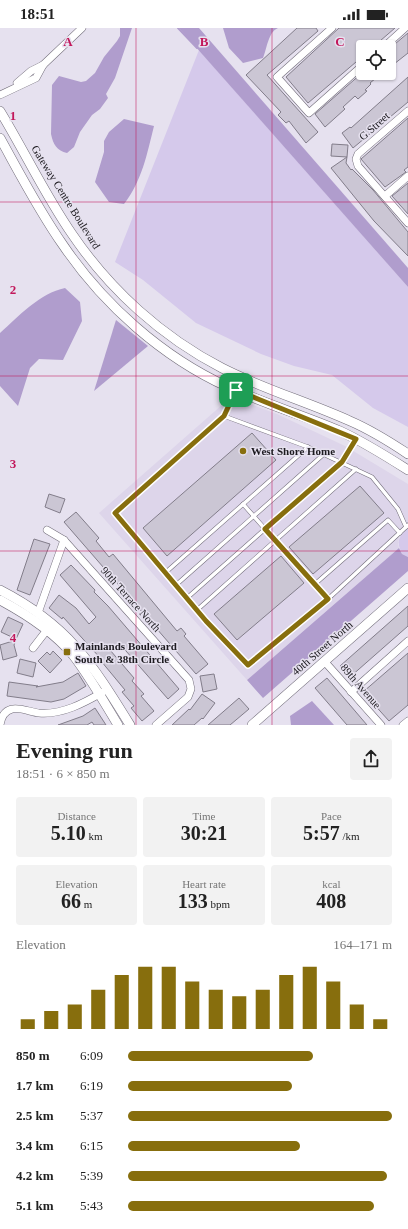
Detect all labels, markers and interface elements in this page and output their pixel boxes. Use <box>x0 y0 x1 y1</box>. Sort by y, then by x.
text: 18:51 <box>20 6 55 22</box>
text: A <box>63 34 73 49</box>
text: B <box>200 34 209 49</box>
text: C <box>335 34 345 49</box>
map controls <box>356 40 396 80</box>
button: locate <box>356 40 396 80</box>
text: 1 <box>10 108 16 123</box>
street label: G Street <box>356 110 392 142</box>
street label: Gateway Centre Boulevard <box>29 143 103 251</box>
text: 2 <box>10 282 16 297</box>
pin <box>219 373 253 407</box>
icon: arrive <box>225 379 247 401</box>
place label: West Shore Home <box>251 445 335 457</box>
marker: West Shore Home <box>238 446 248 456</box>
text: 3 <box>10 456 17 471</box>
street label: 90th Terrace North <box>99 564 164 634</box>
street label: 40th Street North <box>289 618 355 678</box>
text: 4 <box>10 630 17 645</box>
place label: Mainlands Boulevard South & 38th Circle <box>75 640 177 665</box>
marker: Mainlands Boulevard South & 38th Circle <box>62 647 72 657</box>
street label: 89th Avenue <box>338 661 384 711</box>
text: Evening run <box>16 738 133 763</box>
button: share <box>350 738 392 780</box>
text: 18:51 · 6 × 850 m <box>16 766 110 781</box>
text: Distance <box>57 810 96 822</box>
text: Time <box>193 810 215 822</box>
text: Pace <box>321 810 342 822</box>
text: 5.10 <box>51 822 86 844</box>
text: 30:21 <box>181 822 227 844</box>
text: 5:57 <box>303 822 340 844</box>
text: km <box>86 830 103 842</box>
text: /km <box>340 830 360 842</box>
text: Elevation <box>56 878 98 890</box>
text: Heart rate <box>182 878 226 890</box>
text: kcal <box>322 878 340 890</box>
text: 66 <box>61 890 81 912</box>
text: 133 <box>178 890 208 912</box>
text: 408 <box>316 890 346 912</box>
text: m <box>81 898 92 910</box>
text: bpm <box>208 898 230 910</box>
text: Elevation <box>16 937 66 952</box>
text: 164–171 m <box>333 937 392 952</box>
text: 850 m <box>16 1048 50 1063</box>
text: 6:09 <box>80 1048 103 1063</box>
text: 1.7 km <box>16 1078 54 1093</box>
text: 6:19 <box>80 1078 103 1093</box>
text: 2.5 km <box>16 1108 54 1123</box>
text: 5:37 <box>80 1108 103 1123</box>
text: 3.4 km <box>16 1138 54 1153</box>
text: 6:15 <box>80 1138 103 1153</box>
text: 4.2 km <box>16 1168 54 1183</box>
text: 5:39 <box>80 1168 103 1183</box>
text: 5.1 km <box>16 1198 54 1213</box>
text: 5:43 <box>80 1198 103 1213</box>

